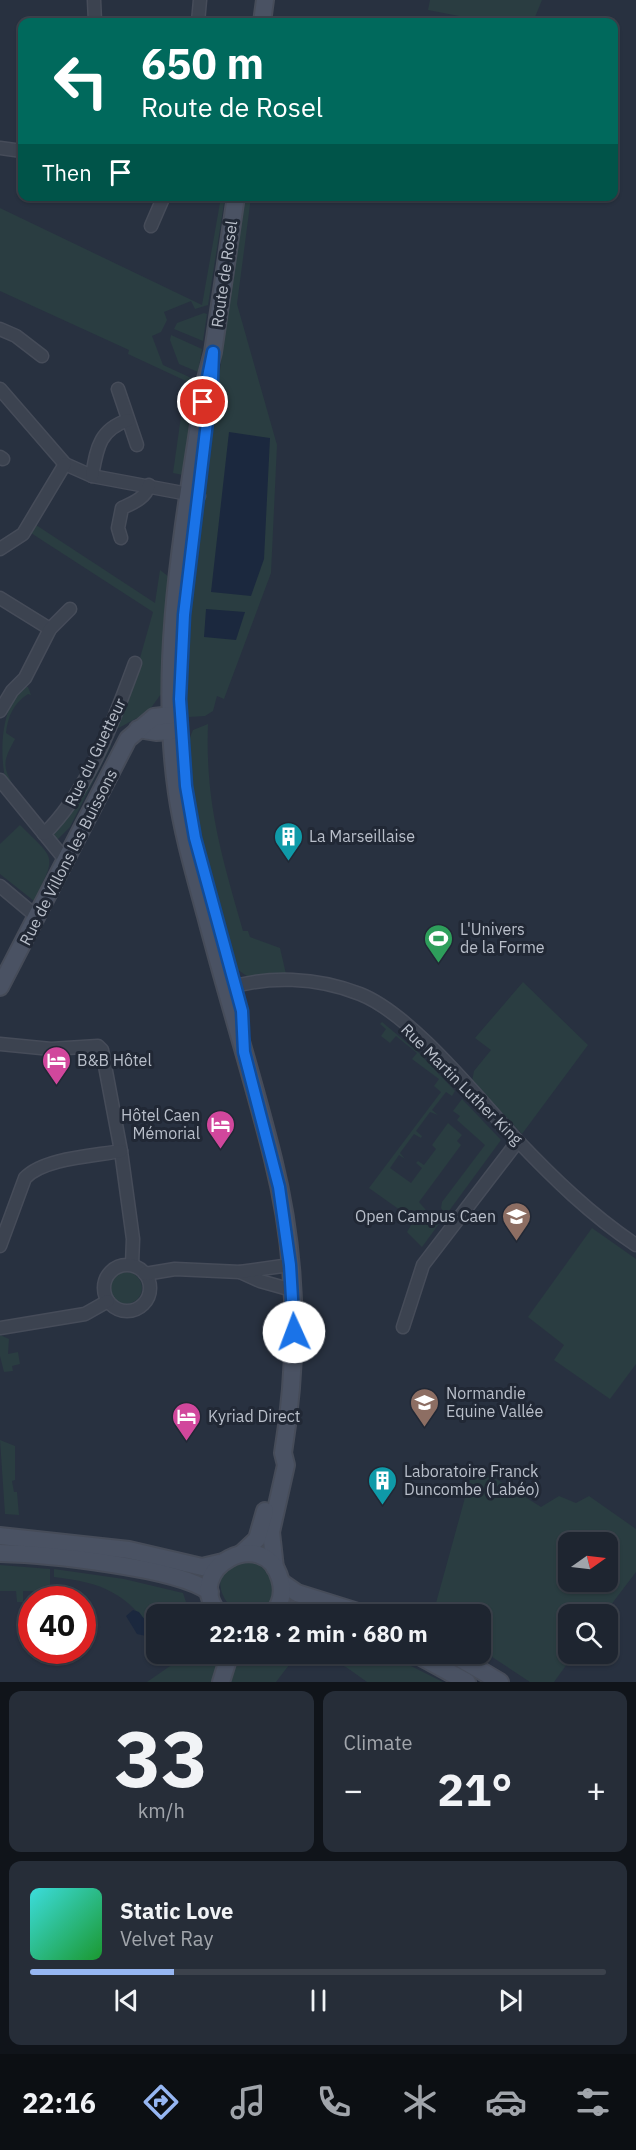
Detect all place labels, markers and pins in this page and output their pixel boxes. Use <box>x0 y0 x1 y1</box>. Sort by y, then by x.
pin <box>177 376 228 427</box>
building icon: La Marseillaise <box>272 820 304 862</box>
place label: La Marseillaise <box>309 826 415 846</box>
place label: L'Univers de la Forme <box>460 919 545 957</box>
sports icon: L'Univers de la Forme <box>423 922 455 964</box>
hotel icon: B&B Hôtel <box>40 1044 72 1086</box>
place label: B&B Hôtel <box>77 1050 152 1070</box>
place label: Hôtel Caen Mémorial <box>121 1105 200 1143</box>
hotel icon: Hôtel Caen Mémorial <box>205 1108 237 1150</box>
school or university icon: Open Campus Caen <box>501 1200 533 1242</box>
place label: Open Campus Caen <box>355 1206 496 1226</box>
place label: Normandie Equine Vallée <box>446 1383 543 1421</box>
school or university icon: Normandie Equine Vallée <box>409 1386 441 1428</box>
hotel icon: Kyriad Direct <box>171 1400 203 1442</box>
place label: Kyriad Direct <box>208 1406 300 1426</box>
place label: Laboratoire Franck Duncombe (Labéo) <box>404 1461 540 1499</box>
building icon: Laboratoire Franck Duncombe (Labéo) <box>367 1464 399 1506</box>

